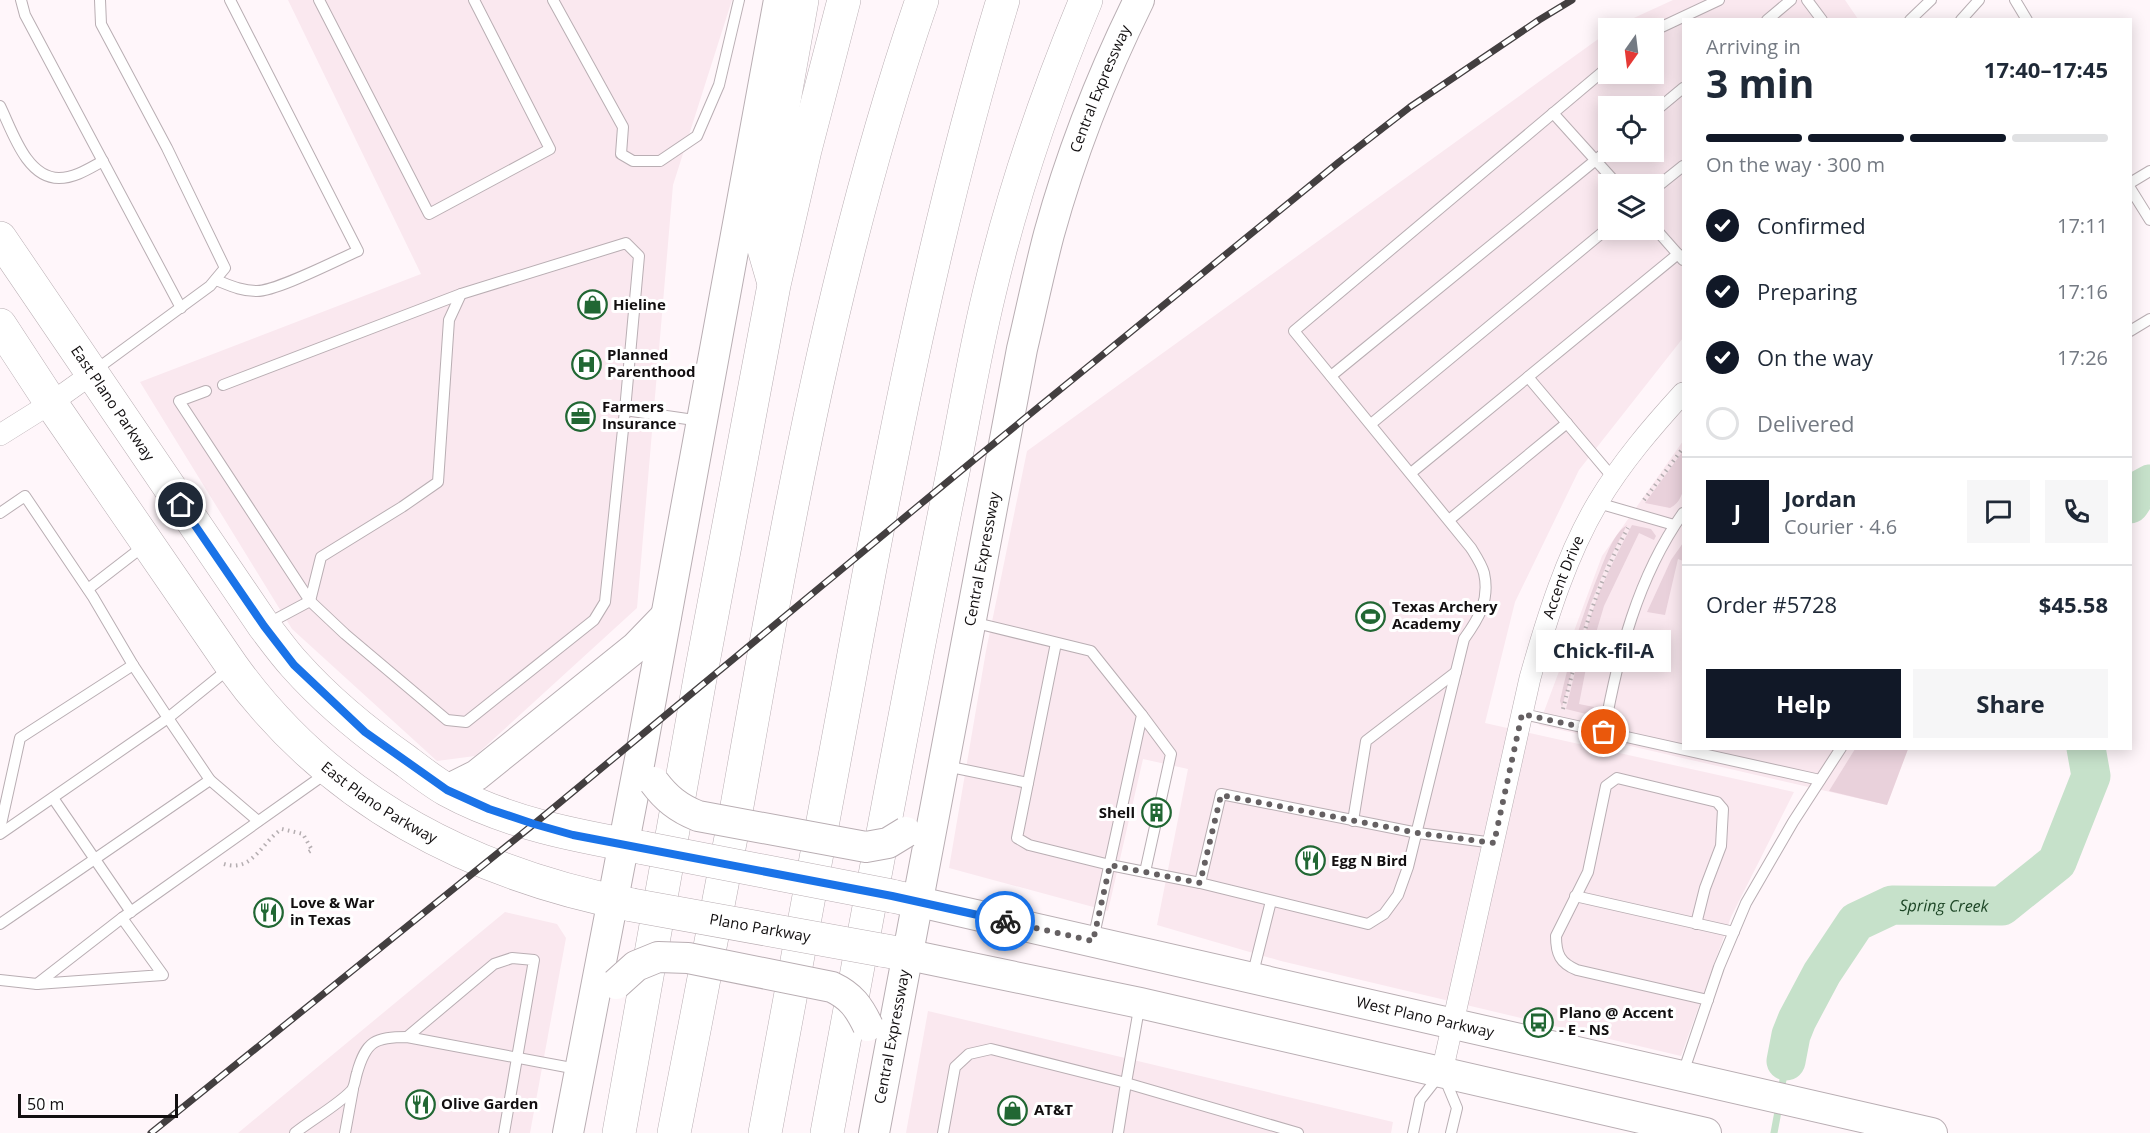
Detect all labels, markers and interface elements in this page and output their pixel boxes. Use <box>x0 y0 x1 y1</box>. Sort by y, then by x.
north arrow <box>1598 18 1664 84</box>
map controls <box>1598 18 1664 240</box>
street label: Central Expressway <box>1064 21 1135 155</box>
text: Arriving in <box>1706 33 1801 60</box>
text: 17:40–17:45 <box>1984 54 2108 84</box>
text: 3 min <box>1706 56 1814 109</box>
button: locate <box>1598 96 1664 162</box>
text: On the way · 300 m <box>1706 151 1885 178</box>
button: layers <box>1598 174 1664 240</box>
icon: check <box>1706 209 1739 242</box>
text: Confirmed <box>1757 210 1866 240</box>
text: 17:11 <box>2057 212 2108 239</box>
icon: check <box>1706 275 1739 308</box>
text: Preparing <box>1757 276 1857 306</box>
text: 17:16 <box>2057 278 2108 305</box>
shop icon: Hieline <box>576 289 608 321</box>
place label: Hieline <box>613 294 666 314</box>
street label: East Plano Parkway <box>67 341 160 465</box>
icon: check <box>1706 341 1739 374</box>
text: On the way <box>1757 342 1873 372</box>
place label: Planned Parenthood <box>607 344 695 381</box>
text: 17:26 <box>2057 344 2108 371</box>
hospital icon: Planned Parenthood <box>570 348 602 380</box>
place label: Farmers Insurance <box>602 396 677 433</box>
office icon: Farmers Insurance <box>565 400 597 432</box>
text: Delivered <box>1757 408 1855 438</box>
pin <box>155 479 206 530</box>
button: chat <box>1967 480 2030 543</box>
button: phone <box>2045 480 2108 543</box>
text: Jordan <box>1784 483 1857 513</box>
icon: home <box>164 488 197 521</box>
street label: Central Expressway <box>959 490 1004 628</box>
text: J <box>1734 496 1741 526</box>
text: Courier · 4.6 <box>1784 513 1897 540</box>
street label: Accent Drive <box>1537 532 1588 621</box>
text: Order #5728 <box>1706 589 1837 619</box>
text: $45.58 <box>2039 589 2108 619</box>
place label: Texas Archery Academy <box>1392 596 1498 633</box>
sports icon: Texas Archery Academy <box>1355 600 1387 632</box>
callout: Chick-fil-A <box>1536 630 1672 672</box>
text: Chick-fil-A <box>1553 637 1654 664</box>
button: Help <box>1706 669 1901 738</box>
button: Share <box>1913 669 2108 738</box>
pin <box>1578 706 1629 757</box>
icon: bag <box>1587 715 1620 748</box>
street label: East Plano Parkway <box>317 756 441 848</box>
building icon: Shell <box>1140 797 1172 829</box>
place label: Shell <box>1099 802 1135 822</box>
restaurant icon: Egg N Bird <box>1294 845 1326 877</box>
place label: Egg N Bird <box>1331 850 1407 870</box>
courier <box>975 891 1035 951</box>
place label: Love & War in Texas <box>290 892 375 929</box>
water label: Spring Creek <box>1899 894 1990 917</box>
restaurant icon: Love & War in Texas <box>253 896 285 928</box>
icon: bike <box>989 905 1022 938</box>
street label: Plano Parkway <box>708 908 813 946</box>
street label: Central Expressway <box>869 967 914 1105</box>
street label: West Plano Parkway <box>1354 991 1497 1042</box>
place label: Plano @ Accent - E - NS <box>1559 1002 1674 1039</box>
bus stop icon: Plano @ Accent - E - NS <box>1522 1006 1554 1038</box>
restaurant icon: Olive Garden <box>404 1088 436 1120</box>
scale bar <box>18 1091 178 1118</box>
text: 50 m <box>27 1093 64 1115</box>
place label: Olive Garden <box>441 1093 538 1113</box>
shop icon: AT&T <box>997 1094 1029 1126</box>
place label: AT&T <box>1034 1099 1073 1119</box>

